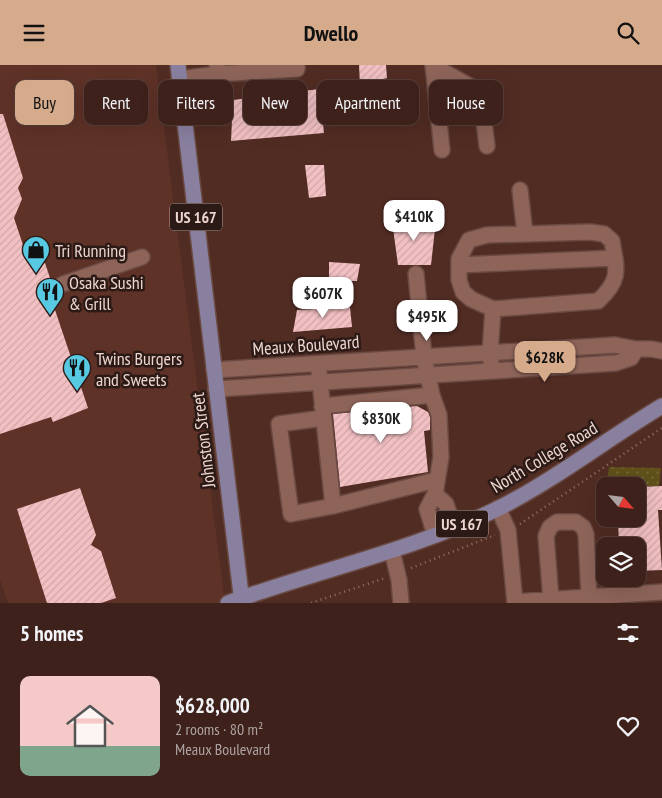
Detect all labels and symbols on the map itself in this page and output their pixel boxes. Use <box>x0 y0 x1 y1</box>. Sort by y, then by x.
pin: $410K <box>379 199 449 242</box>
road number: US 167 <box>170 203 222 231</box>
shop icon: Tri Running <box>21 235 51 274</box>
place label: Tri Running <box>55 239 126 262</box>
place label: Osaka Sushi & Grill <box>69 271 144 315</box>
restaurant icon: Osaka Sushi & Grill <box>35 277 65 316</box>
pin: $607K <box>288 277 358 319</box>
pin: $495K <box>392 299 462 342</box>
street label: Meaux Boulevard <box>252 330 360 360</box>
pin: $628K <box>510 341 580 383</box>
place label: Twins Burgers and Sweets <box>96 347 182 391</box>
restaurant icon: Twins Burgers and Sweets <box>62 353 92 392</box>
street label: Johnston Street <box>186 391 220 490</box>
pin: $830K <box>346 401 416 444</box>
street label: North College Road <box>486 416 602 498</box>
north arrow <box>596 477 646 527</box>
road number: US 167 <box>436 511 488 537</box>

